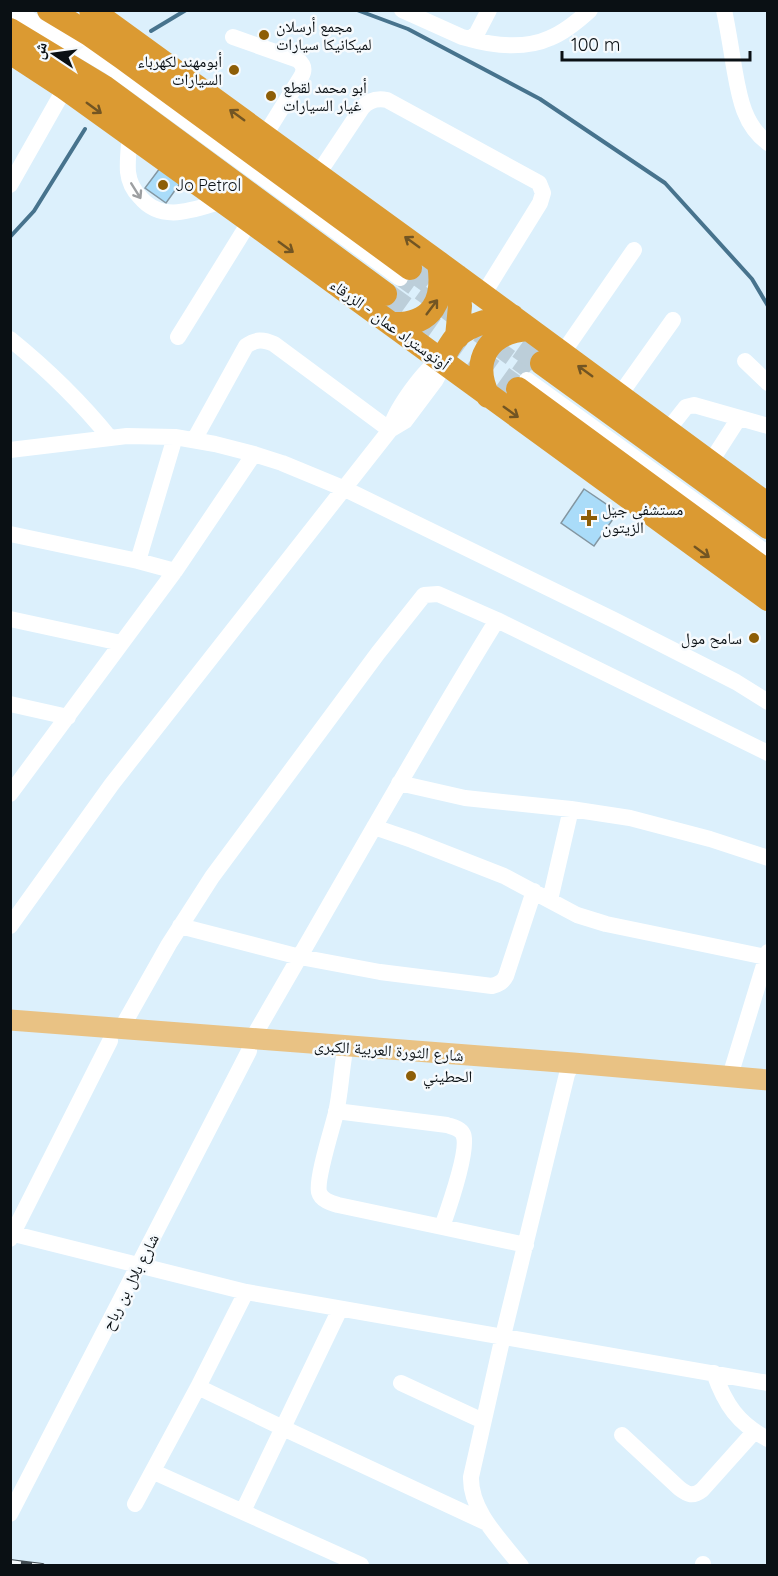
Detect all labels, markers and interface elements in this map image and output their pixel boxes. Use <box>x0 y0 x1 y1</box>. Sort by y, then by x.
place label: مجمع أرسلان لميكانيكا سيارات <box>276 16 372 54</box>
north arrow <box>24 24 84 84</box>
scale bar <box>562 24 750 62</box>
marker: مجمع أرسلان لميكانيكا سيارات <box>257 28 271 42</box>
text: 100 m <box>571 33 620 56</box>
text: ش <box>28 40 51 61</box>
place label: أبومهند لكهرباء السيارات <box>138 51 222 89</box>
marker: أبومهند لكهرباء السيارات <box>227 63 241 77</box>
place label: أبو محمد لقطع غيار السيارات <box>283 77 367 115</box>
marker: أبو محمد لقطع غيار السيارات <box>264 89 278 103</box>
one-way arrow <box>85 102 101 114</box>
one-way arrow <box>230 109 246 121</box>
place label: Jo Petrol <box>175 175 241 195</box>
marker: Jo Petrol <box>156 178 170 192</box>
one-way arrow <box>130 182 142 199</box>
one-way arrow <box>404 236 420 249</box>
one-way arrow <box>277 241 293 253</box>
street label: أوتوستراد عمان - الزرقاء <box>326 274 454 375</box>
one-way arrow <box>425 299 438 315</box>
one-way arrow <box>578 365 594 377</box>
one-way arrow <box>502 406 518 418</box>
place label: مستشفى جيل الزيتون <box>602 499 683 538</box>
marker: مستشفى جيل الزيتون <box>580 509 598 527</box>
one-way arrow <box>694 545 710 558</box>
place label: سامح مول <box>681 628 742 649</box>
marker: سامح مول <box>747 631 761 645</box>
street label: شارع الثورة العربية الكبرى <box>313 1035 464 1066</box>
place label: الحطيني <box>423 1066 472 1089</box>
marker: الحطيني <box>404 1069 418 1083</box>
street label: شارع بلال بن رباح <box>97 1230 164 1334</box>

